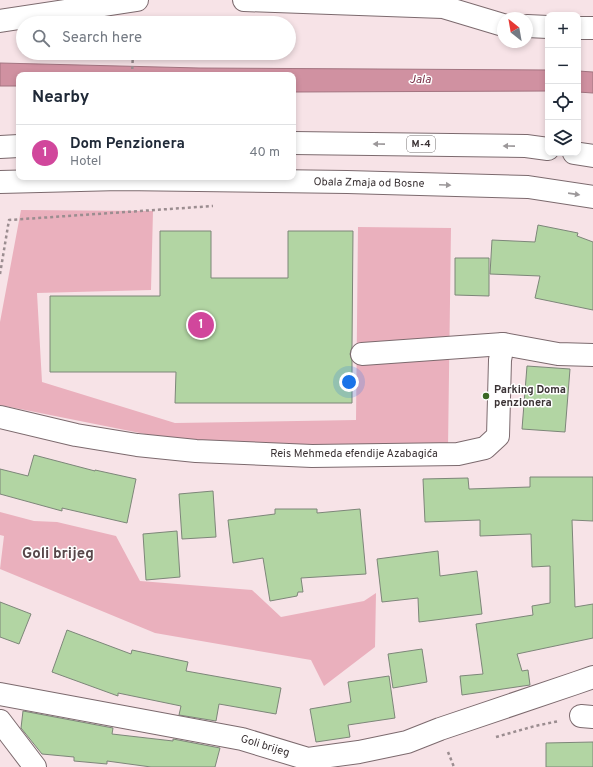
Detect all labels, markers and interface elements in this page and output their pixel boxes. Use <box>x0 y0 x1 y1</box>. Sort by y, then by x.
north arrow <box>497 12 533 48</box>
map controls <box>545 12 581 156</box>
button: + <box>545 12 581 48</box>
search box <box>16 16 296 60</box>
icon: search <box>30 27 52 49</box>
text: Search here <box>62 29 142 48</box>
button: − <box>545 48 581 84</box>
water label: Jala <box>409 72 432 88</box>
button: locate <box>545 84 581 120</box>
text: Nearby <box>32 87 89 109</box>
button: layers <box>545 120 581 156</box>
text: Dom Penzionera <box>70 135 185 154</box>
road number: M-4 <box>407 136 435 152</box>
one-way arrow <box>372 141 385 147</box>
one-way arrow <box>502 143 515 149</box>
text: 1 <box>42 145 48 161</box>
text: 40 m <box>250 145 280 161</box>
text: Hotel <box>70 154 101 170</box>
street label: Obala Zmaja od Bosne <box>313 175 425 191</box>
one-way arrow <box>439 182 452 188</box>
one-way arrow <box>568 191 580 197</box>
pin: 1 <box>188 310 214 340</box>
your location <box>339 372 359 392</box>
place label: Parking Doma penzionera <box>494 383 566 410</box>
marker: Parking Doma penzionera <box>481 391 491 401</box>
street label: Reis Mehmeda efendije Azabagića <box>270 447 438 461</box>
district label: Goli brijeg <box>22 545 94 564</box>
street label: Goli brijeg <box>239 732 291 760</box>

